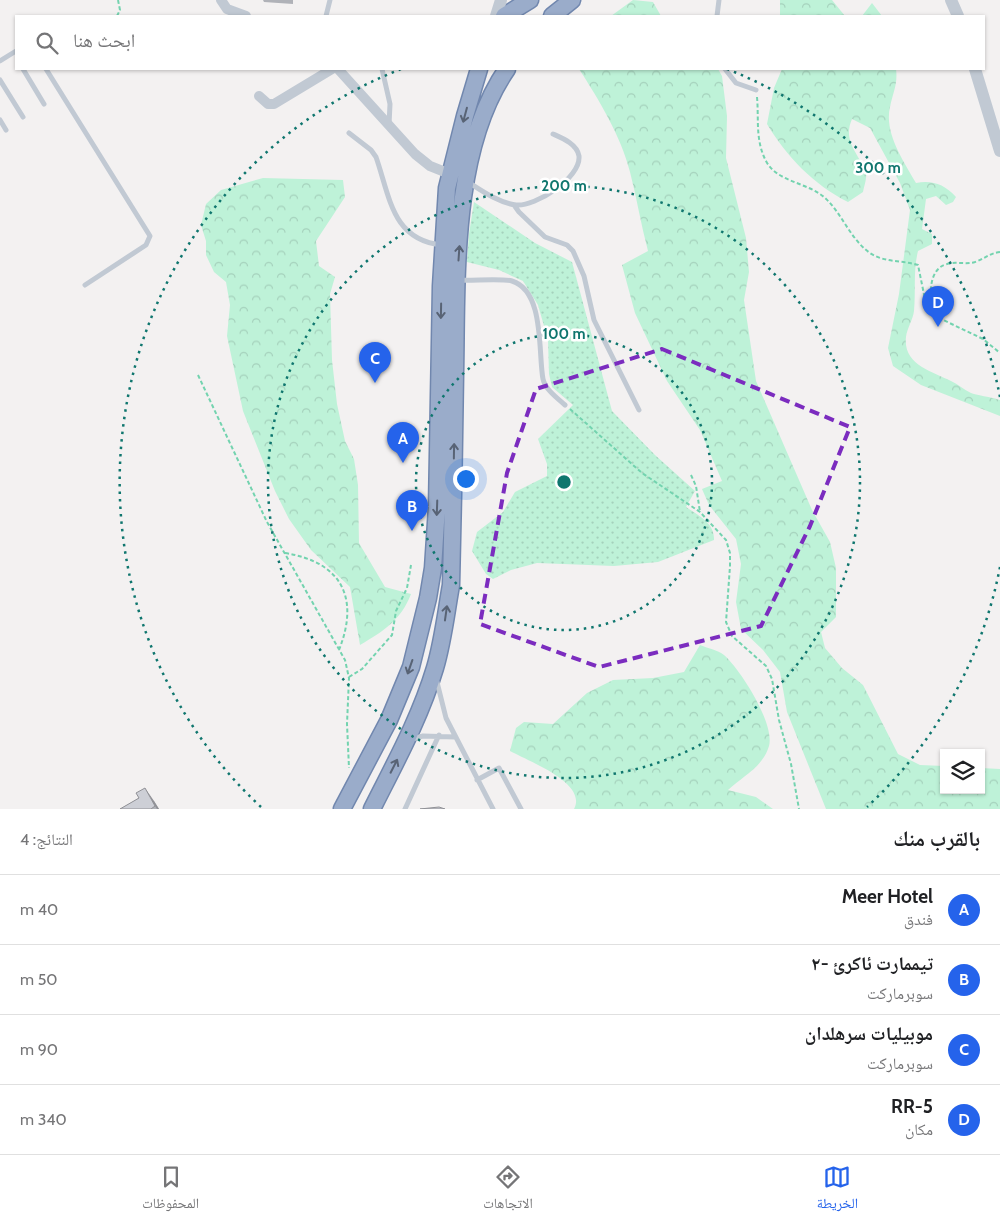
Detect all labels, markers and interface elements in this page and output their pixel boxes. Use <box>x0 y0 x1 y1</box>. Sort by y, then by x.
search box <box>15 15 985 70</box>
icon: search <box>33 29 61 57</box>
text: ابحث هنا <box>73 29 135 52</box>
one-way arrow <box>459 107 469 123</box>
text: 300 m <box>855 159 901 177</box>
text: 200 m <box>541 177 587 195</box>
one-way arrow <box>455 246 464 262</box>
pin: D <box>922 286 954 327</box>
one-way arrow <box>436 302 446 318</box>
text: 100 m <box>542 325 586 343</box>
pin: C <box>359 342 391 383</box>
pin: A <box>387 422 419 463</box>
one-way arrow <box>449 443 459 459</box>
your location <box>453 466 479 492</box>
centre of rings <box>555 473 573 491</box>
pin: B <box>396 490 428 531</box>
one-way arrow <box>432 500 442 516</box>
one-way arrow <box>442 605 452 621</box>
one-way arrow <box>405 659 414 675</box>
map controls <box>940 749 985 794</box>
button: layers <box>940 749 985 794</box>
one-way arrow <box>389 758 399 773</box>
text: بالقرب منك <box>893 826 980 851</box>
text: النتائج: 4 <box>20 830 73 849</box>
text: Meer Hotel <box>842 885 933 908</box>
text: 40 m <box>20 900 58 919</box>
text: A <box>959 900 969 919</box>
text: فندق <box>904 910 933 929</box>
text: تيممارت ئاكرئ -٢ <box>812 952 933 975</box>
text: 50 m <box>20 970 57 989</box>
text: B <box>959 970 969 989</box>
text: سوبرماركت <box>867 984 933 1003</box>
text: موبيليات سرهلدان <box>805 1022 933 1045</box>
text: 90 m <box>20 1040 58 1059</box>
text: C <box>959 1040 969 1059</box>
text: سوبرماركت <box>867 1054 933 1073</box>
text: RR-5 <box>891 1095 933 1118</box>
text: 340 m <box>20 1110 67 1129</box>
text: D <box>958 1110 970 1129</box>
text: مكان <box>905 1120 933 1139</box>
tab: المحفوظات <box>142 1163 199 1217</box>
tab: الاتجاهات <box>483 1163 533 1217</box>
tab: الخريطة <box>817 1163 858 1217</box>

